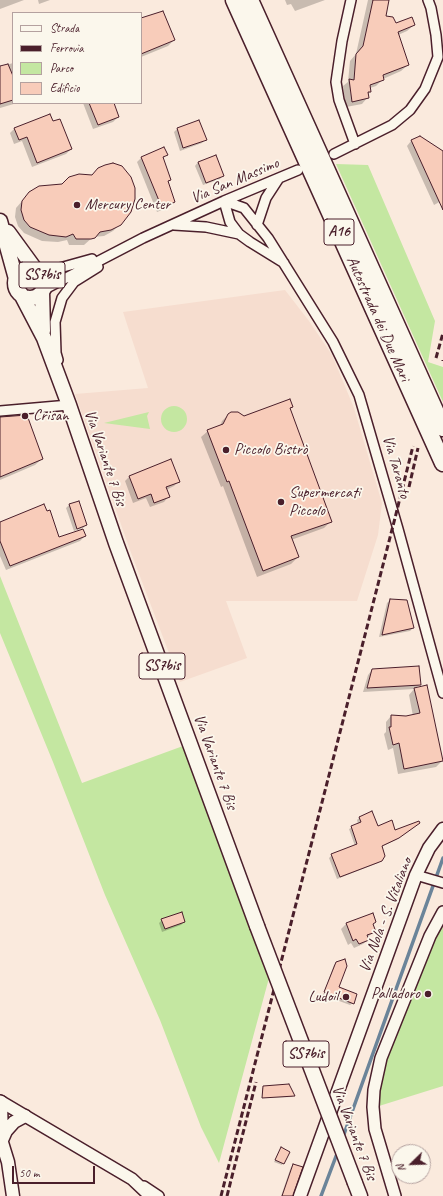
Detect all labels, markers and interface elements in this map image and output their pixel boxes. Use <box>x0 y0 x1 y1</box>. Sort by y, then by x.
legend <box>12 12 142 104</box>
text: Strada <box>50 20 79 36</box>
text: Ferrovia <box>50 40 84 56</box>
text: Parco <box>50 60 73 76</box>
text: Edificio <box>50 80 80 96</box>
street label: Via San Massimo <box>188 154 282 208</box>
place label: Mercury Center <box>85 195 170 215</box>
marker: Mercury Center <box>72 200 82 210</box>
road number: A16 <box>324 219 354 245</box>
street label: Autostrada dei Due Mari <box>342 254 414 384</box>
road number: SS7bis <box>19 262 65 288</box>
place label: Crisan <box>33 406 68 426</box>
street label: Via Variante 7 Bis <box>80 408 130 508</box>
marker: Crisan <box>20 411 30 421</box>
street label: Via Taranto <box>378 433 414 501</box>
place label: Piccolo Bistrò <box>234 440 307 460</box>
marker: Piccolo Bistrò <box>221 445 231 455</box>
place label: Supermercati Piccolo <box>289 483 360 521</box>
marker: Supermercati Piccolo <box>276 497 286 507</box>
road number: SS7bis <box>139 653 185 679</box>
street label: Via Variante 7 Bis <box>189 712 241 812</box>
street label: Via Nola - S. Vitaliano <box>355 855 417 975</box>
place label: Palladoro <box>371 984 420 1004</box>
place label: Ludoil <box>308 987 338 1007</box>
marker: Palladoro <box>423 989 433 999</box>
marker: Ludoil <box>341 992 351 1002</box>
road number: SS7bis <box>283 1041 329 1067</box>
street label: Via Variante 7 Bis <box>327 1083 381 1183</box>
north arrow <box>391 1144 431 1184</box>
scale bar <box>14 1158 97 1184</box>
text: N <box>393 1162 409 1174</box>
text: 50 m <box>19 1165 39 1181</box>

